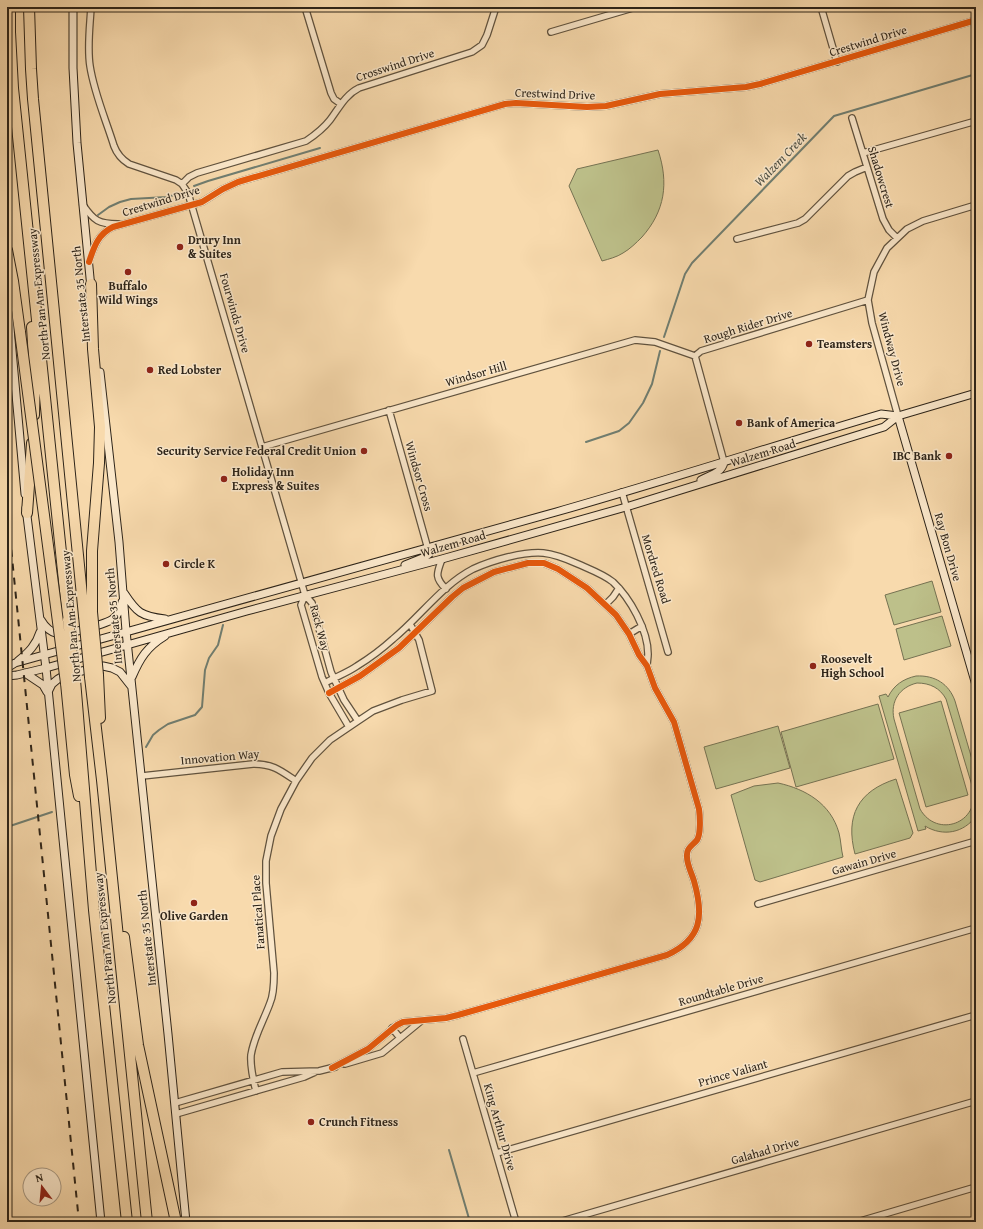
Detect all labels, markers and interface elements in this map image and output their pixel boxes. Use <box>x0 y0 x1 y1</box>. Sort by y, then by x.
street label: Crestwind Drive <box>827 21 909 60</box>
street label: Crosswind Drive <box>353 44 437 85</box>
street label: Crestwind Drive <box>514 84 596 103</box>
water label: Walzem Creek <box>750 128 811 191</box>
street label: Shadowcrest <box>864 144 899 211</box>
street label: Crestwind Drive <box>120 181 202 220</box>
street label: North Pan Am Expressway <box>23 227 54 361</box>
place label: Drury Inn & Suites <box>188 231 241 262</box>
marker: Drury Inn & Suites <box>175 242 185 252</box>
street label: Interstate 35 North <box>67 245 94 343</box>
marker: Buffalo Wild Wings <box>123 267 133 277</box>
street label: Fourwinds Drive <box>216 271 255 355</box>
place label: Buffalo Wild Wings <box>98 277 158 308</box>
street label: Rough Rider Drive <box>702 304 795 347</box>
street label: Windway Drive <box>874 310 911 388</box>
place label: Teamsters <box>817 335 872 352</box>
marker: Teamsters <box>804 339 814 349</box>
street label: Windsor Hill <box>443 356 509 390</box>
place label: Red Lobster <box>158 361 222 378</box>
marker: Red Lobster <box>145 365 155 375</box>
place label: Bank of America <box>747 414 836 431</box>
marker: Bank of America <box>734 418 744 428</box>
street label: Walzem Road <box>728 434 798 470</box>
street label: Windsor Cross <box>401 439 438 513</box>
place label: Security Service Federal Credit Union <box>157 442 356 459</box>
marker: Security Service Federal Credit Union <box>359 446 369 456</box>
place label: IBC Bank <box>893 447 941 464</box>
marker: IBC Bank <box>944 451 954 461</box>
place label: Holiday Inn Express & Suites <box>232 463 319 494</box>
marker: Holiday Inn Express & Suites <box>219 474 229 484</box>
street label: Ray Bon Drive <box>931 511 966 583</box>
street label: Walzem Road <box>418 526 488 561</box>
street label: Mordred Road <box>638 532 675 606</box>
street label: North Pan Am Expressway <box>56 549 85 683</box>
place label: Circle K <box>174 555 215 572</box>
marker: Circle K <box>161 559 171 569</box>
street label: Interstate 35 North <box>101 567 126 665</box>
street label: Rack Way <box>306 603 335 653</box>
place label: Roosevelt High School <box>821 650 885 681</box>
marker: Roosevelt High School <box>808 661 818 671</box>
street label: Innovation Way <box>180 745 260 768</box>
street label: Gawain Drive <box>830 844 898 879</box>
street label: North Pan Am Expressway <box>89 871 120 1005</box>
street label: Fanatical Place <box>246 874 269 950</box>
street label: Interstate 35 North <box>133 889 160 987</box>
marker: Olive Garden <box>189 898 199 908</box>
place label: Olive Garden <box>160 907 228 924</box>
street label: Roundtable Drive <box>677 969 766 1010</box>
street label: Prince Valiant <box>696 1054 770 1091</box>
street label: King Arthur Drive <box>480 1081 521 1173</box>
place label: Crunch Fitness <box>319 1113 398 1130</box>
marker: Crunch Fitness <box>306 1117 316 1127</box>
street label: Galahad Drive <box>729 1133 801 1168</box>
north arrow <box>22 1167 62 1207</box>
text: N <box>34 1169 46 1186</box>

